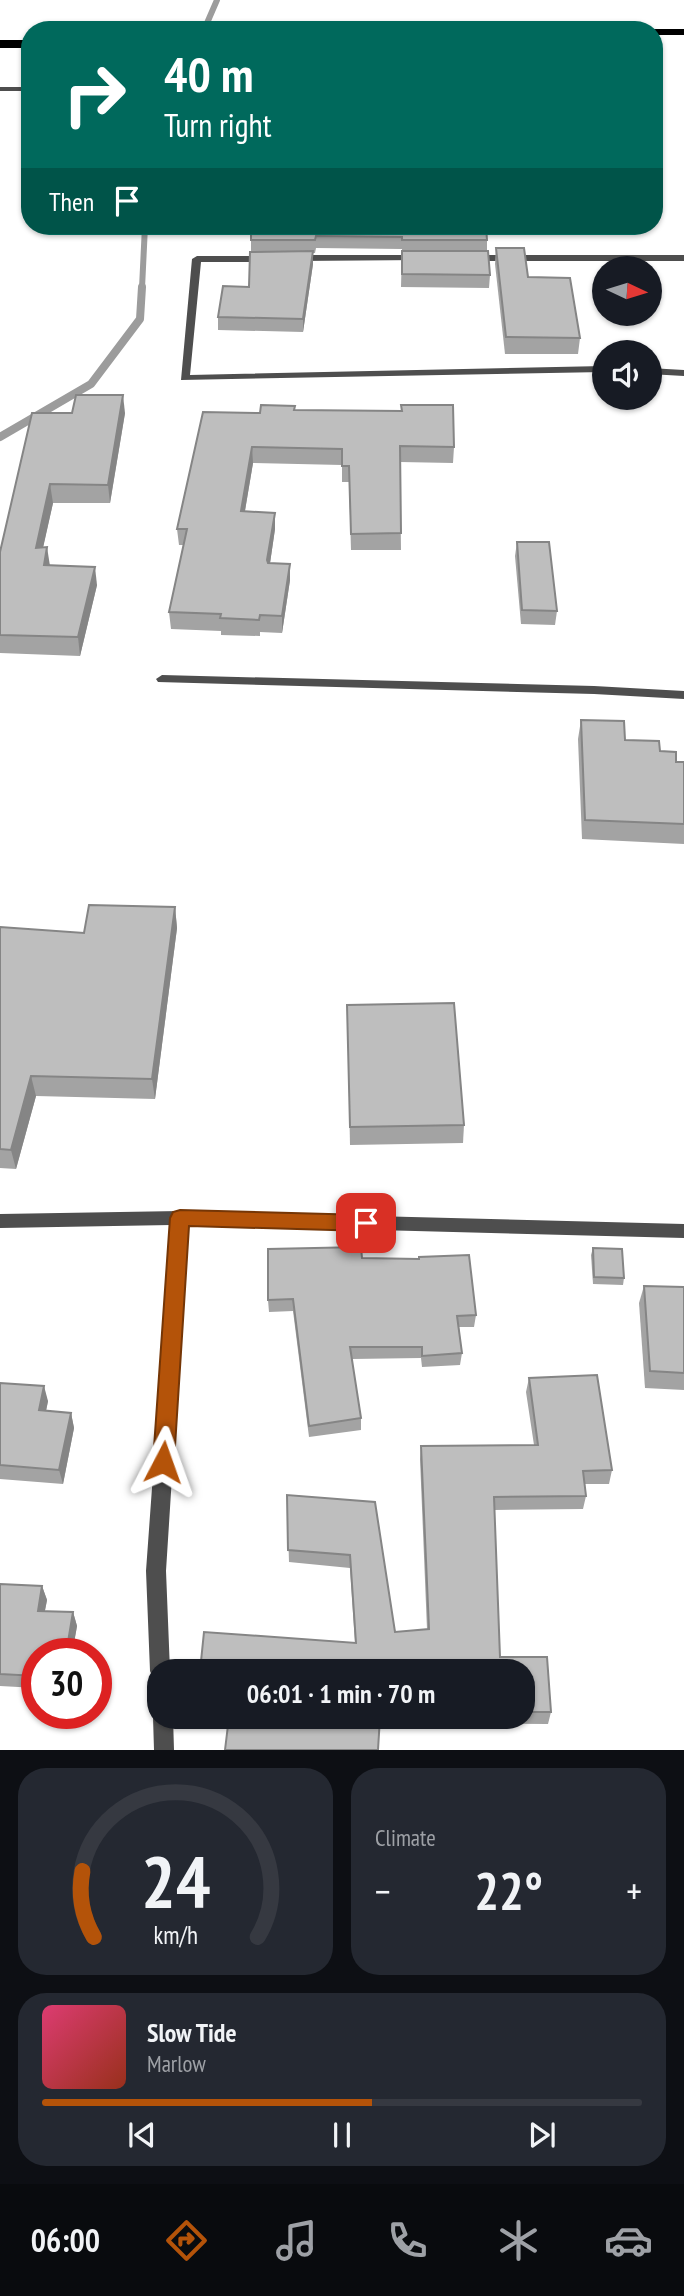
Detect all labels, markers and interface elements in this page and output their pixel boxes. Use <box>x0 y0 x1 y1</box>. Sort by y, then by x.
text: 40 m <box>164 42 253 106</box>
icon: right <box>49 49 140 140</box>
text: Turn right <box>164 104 272 146</box>
icon: arrive <box>108 182 146 220</box>
text: Then <box>49 185 94 218</box>
north arrow <box>592 256 662 326</box>
map controls <box>592 256 662 410</box>
button: sound <box>592 340 662 410</box>
pin <box>336 1193 396 1253</box>
icon: arrive <box>347 1204 385 1242</box>
position arrow <box>126 1425 200 1499</box>
speed limit sign: 30 <box>21 1638 112 1729</box>
text: 06:01 · 1 min · 70 m <box>247 1677 435 1710</box>
text: Climate <box>375 1823 436 1852</box>
text: 24 <box>141 1834 210 1928</box>
text: 22° <box>474 1857 543 1924</box>
text: − <box>375 1866 391 1915</box>
text: + <box>626 1866 642 1915</box>
text: km/h <box>153 1919 198 1951</box>
text: Slow Tide <box>147 2016 237 2049</box>
text: Marlow <box>147 2049 206 2078</box>
icon: previous <box>123 2116 161 2154</box>
icon: pause <box>323 2116 361 2154</box>
icon: next <box>523 2116 561 2154</box>
icon: directions <box>162 2216 211 2265</box>
icon: music <box>272 2216 321 2265</box>
icon: phone <box>383 2216 432 2265</box>
icon: climate <box>494 2216 543 2265</box>
icon: car <box>604 2216 653 2265</box>
text: 06:00 <box>31 2219 100 2261</box>

